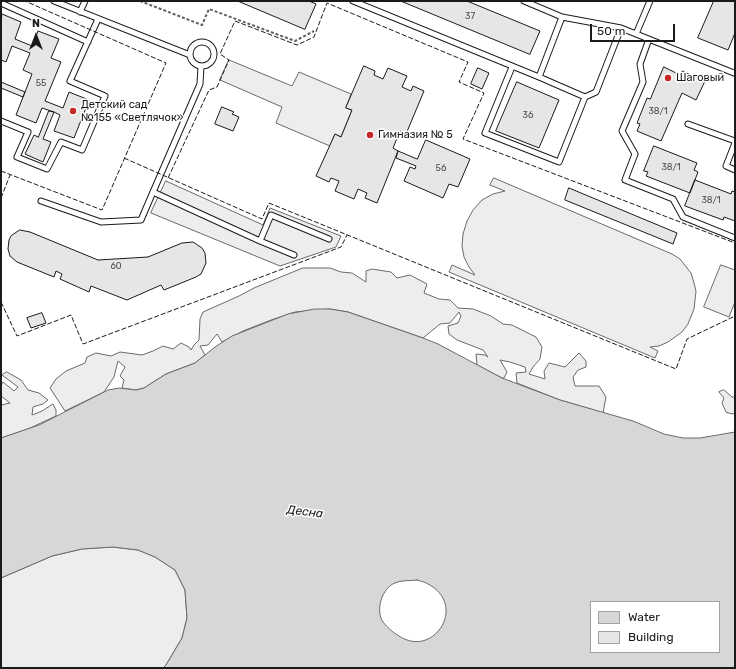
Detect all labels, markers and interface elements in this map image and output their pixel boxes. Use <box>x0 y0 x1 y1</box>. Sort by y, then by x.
house number: 37 <box>465 11 475 21</box>
north arrow <box>16 16 56 56</box>
scale bar <box>592 16 677 42</box>
text: N <box>32 17 40 30</box>
text: 50 m <box>597 24 625 38</box>
place label: Шаговый <box>676 71 724 85</box>
marker: Шаговый <box>663 73 673 83</box>
house number: 55 <box>36 78 46 88</box>
place label: Детский сад №155 «Светлячок» <box>81 98 183 124</box>
marker: Детский сад №155 «Светлячок» <box>68 106 78 116</box>
house number: 38/1 <box>648 106 668 116</box>
house number: 36 <box>523 110 533 120</box>
place label: Гимназия № 5 <box>378 128 453 142</box>
marker: Гимназия № 5 <box>365 130 375 140</box>
house number: 38/1 <box>661 162 681 172</box>
house number: 56 <box>436 163 446 173</box>
house number: 38/1 <box>701 195 721 205</box>
house number: 60 <box>110 261 122 271</box>
water label: Десна <box>286 503 324 521</box>
legend <box>590 601 720 653</box>
text: Water <box>628 610 660 624</box>
text: Building <box>628 630 674 644</box>

